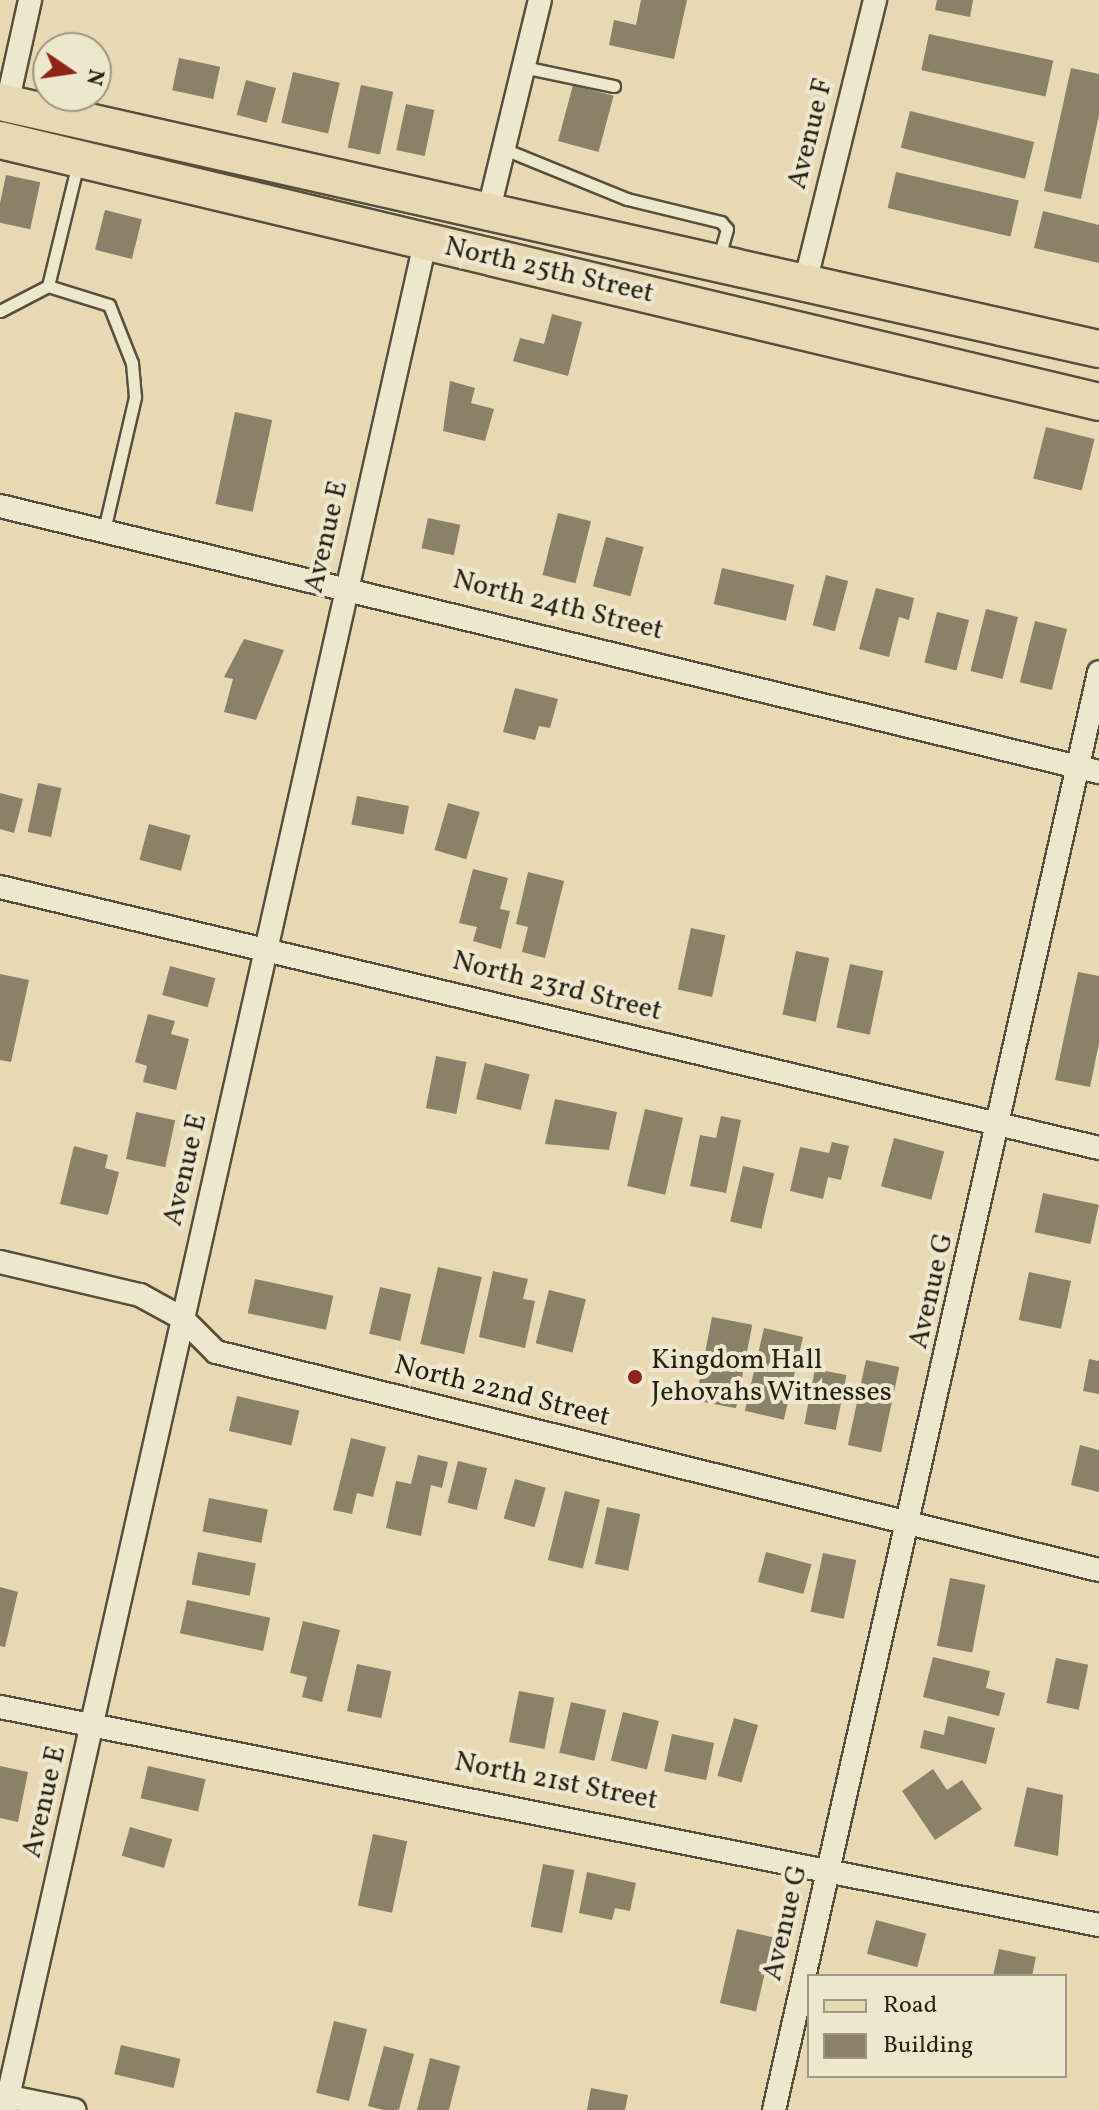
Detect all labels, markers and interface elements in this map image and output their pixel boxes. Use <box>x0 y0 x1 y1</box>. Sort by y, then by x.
north arrow <box>32 32 112 112</box>
text: N <box>77 66 111 88</box>
street label: Avenue F <box>781 75 841 193</box>
street label: North 25th Street <box>441 231 657 311</box>
street label: Avenue E <box>298 478 356 596</box>
street label: North 24th Street <box>449 564 667 648</box>
street label: North 23rd Street <box>449 945 665 1029</box>
street label: Avenue E <box>157 1111 215 1229</box>
street label: Avenue G <box>902 1230 962 1352</box>
place label: Kingdom Hall Jehovahs Witnesses <box>651 1344 892 1410</box>
street label: North 22nd Street <box>391 1349 613 1435</box>
marker: Kingdom Hall Jehovahs Witnesses <box>626 1368 644 1386</box>
street label: Avenue E <box>16 1743 74 1861</box>
street label: North 21st Street <box>452 1746 660 1818</box>
street label: Avenue G <box>756 1862 816 1984</box>
legend <box>807 1974 1067 2078</box>
text: Road <box>883 1989 937 2023</box>
text: Building <box>883 2029 973 2063</box>

